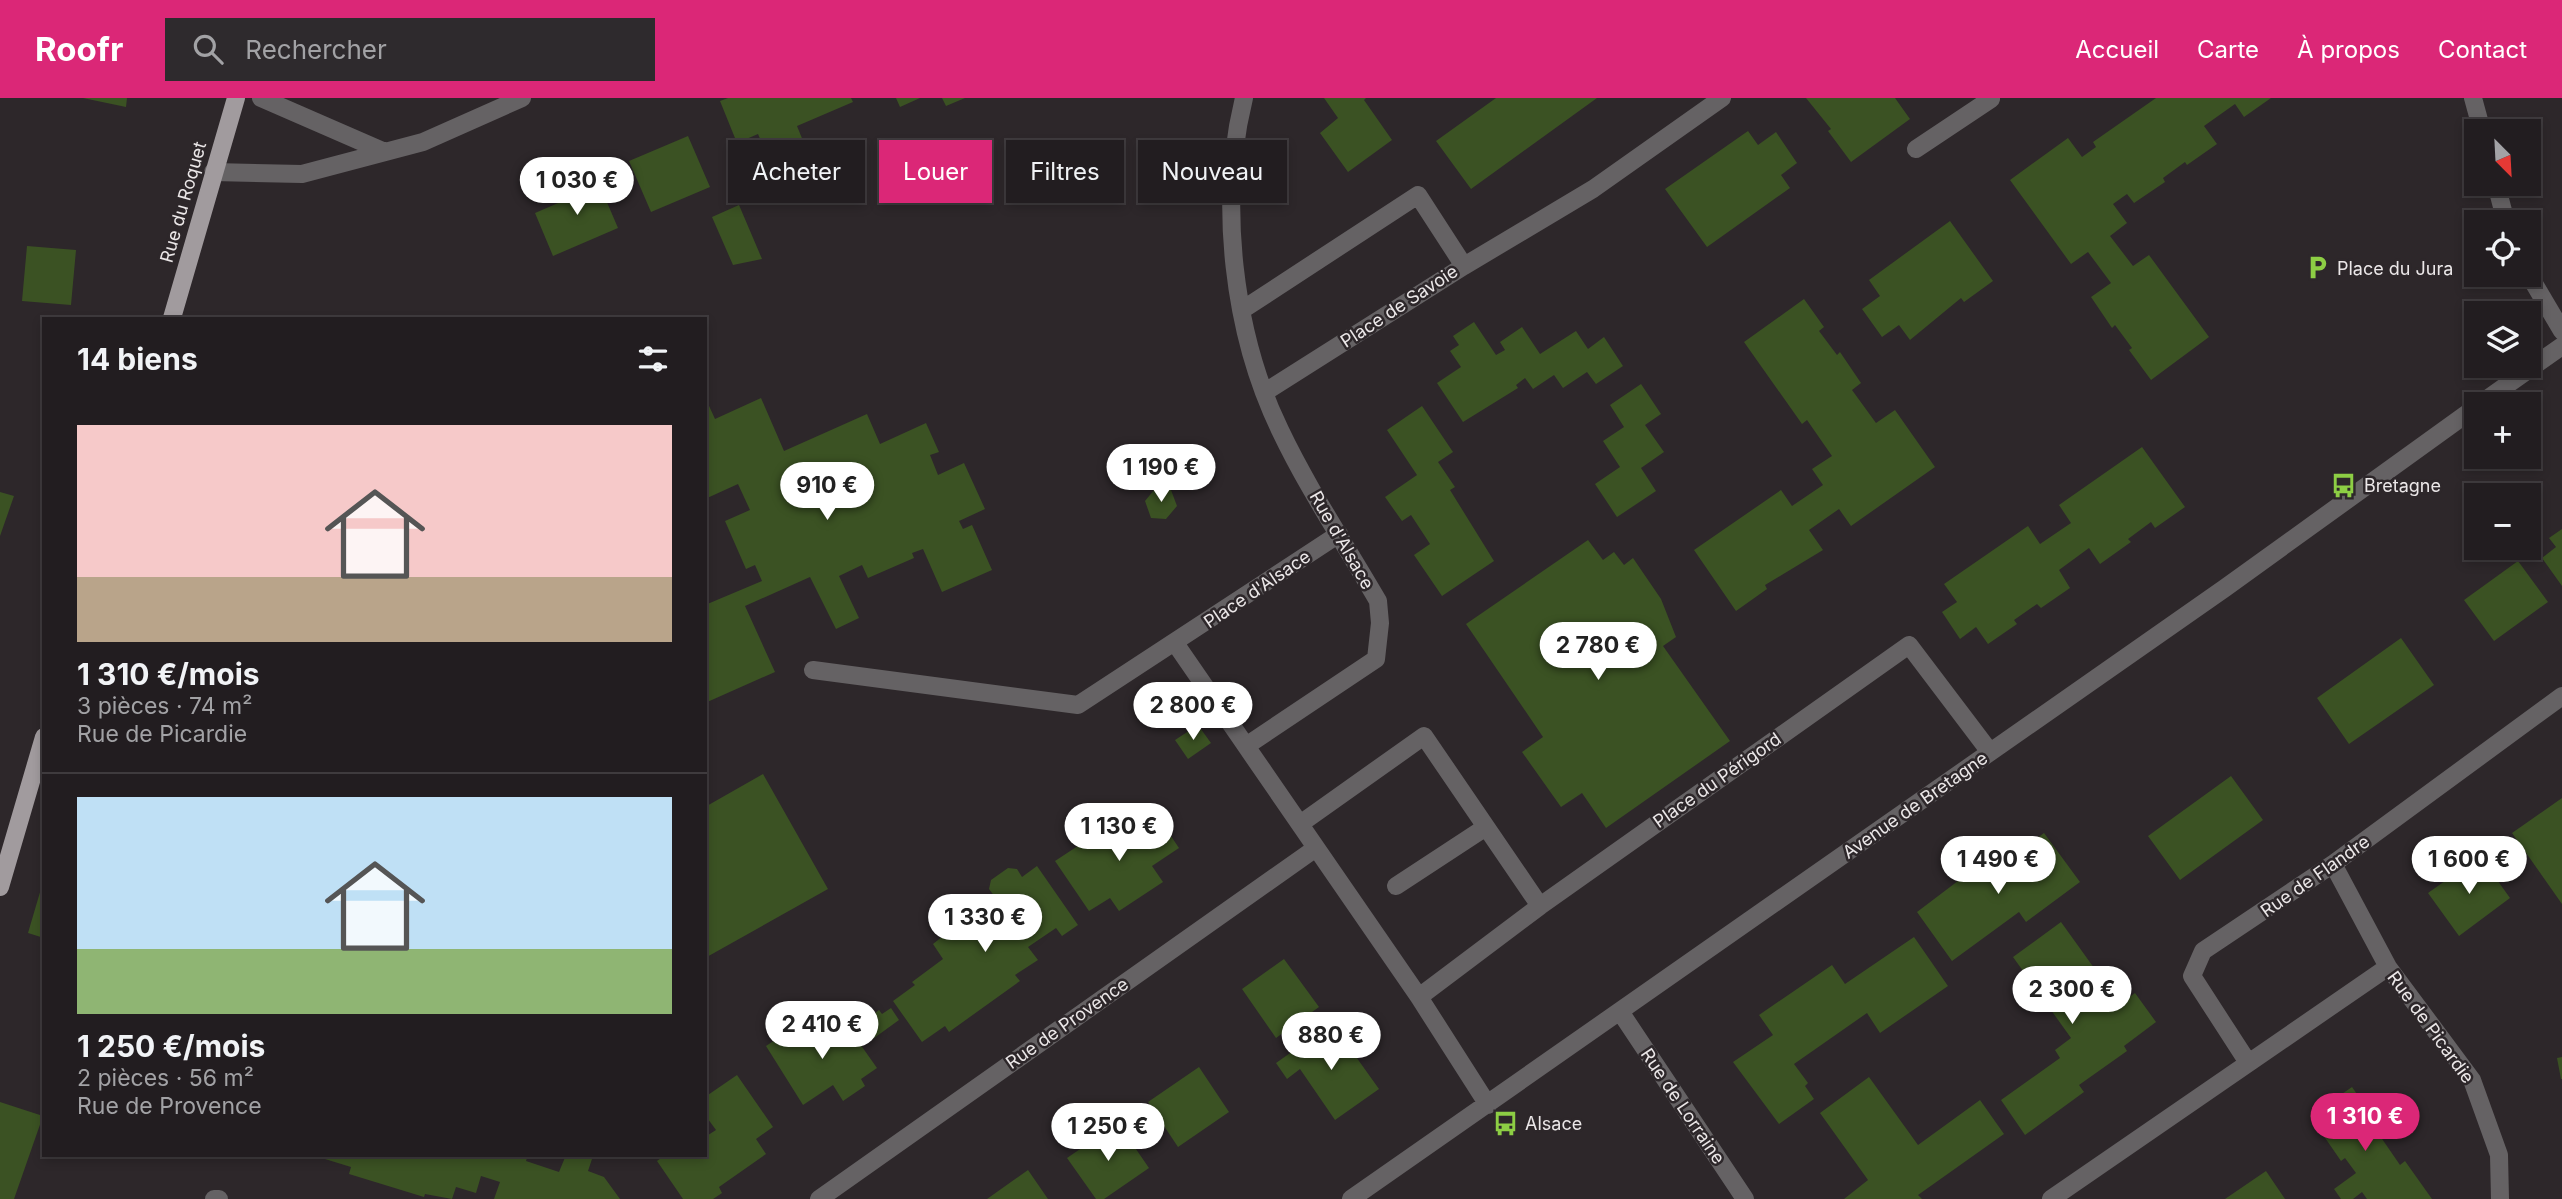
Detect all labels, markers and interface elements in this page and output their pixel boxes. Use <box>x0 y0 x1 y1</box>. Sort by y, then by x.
search box <box>165 18 655 81</box>
text: Roofr <box>35 29 123 69</box>
icon: search <box>189 30 227 68</box>
text: Rechercher <box>245 34 387 65</box>
text: Accueil <box>2075 35 2159 64</box>
text: Carte <box>2197 35 2259 64</box>
text: À propos <box>2297 35 2400 64</box>
text: Contact <box>2438 35 2527 64</box>
north arrow <box>2464 119 2541 196</box>
map controls <box>2464 119 2541 560</box>
street label: Rue du Roquet <box>156 139 210 265</box>
chip: Acheter <box>728 140 865 203</box>
chip: Louer <box>879 140 992 203</box>
chip: Filtres <box>1006 140 1124 203</box>
chip: Nouveau <box>1138 140 1287 203</box>
pin: 1 030 € <box>512 158 642 217</box>
text: 1 030 € <box>536 166 618 194</box>
button: locate <box>2464 210 2541 287</box>
parking icon: Place du Jura <box>2303 254 2331 282</box>
place label: Place du Jura <box>2337 258 2453 279</box>
street label: Place de Savoie <box>1337 260 1461 352</box>
button: layers <box>2464 301 2541 378</box>
icon: filters <box>634 340 672 378</box>
text: 14 biens <box>77 341 198 377</box>
button: + <box>2464 392 2541 469</box>
pin: 1 190 € <box>1096 444 1226 504</box>
text: 1 190 € <box>1123 453 1199 481</box>
pin: 910 € <box>778 462 876 522</box>
icon: home <box>312 471 438 597</box>
text: 910 € <box>796 471 858 499</box>
bus stop icon: Bretagne <box>2330 471 2358 499</box>
place label: Bretagne <box>2364 475 2441 496</box>
button: − <box>2464 483 2541 560</box>
street label: Rue d'Alsace <box>1305 487 1379 593</box>
street label: Place d'Alsace <box>1200 546 1314 632</box>
pin: 2 780 € <box>1533 622 1663 682</box>
text: 2 780 € <box>1556 631 1640 659</box>
text: 1 310 €/mois <box>77 656 260 692</box>
pin: 2 800 € <box>1128 682 1258 742</box>
text: 2 800 € <box>1149 691 1237 719</box>
text: 3 pièces · 74 m² <box>77 692 252 720</box>
text: Rue de Picardie <box>77 720 247 748</box>
street label: Place du Périgord <box>1649 728 1785 832</box>
street label: Avenue de Bretagne <box>1839 747 1991 863</box>
pin: 1 130 € <box>1054 804 1184 863</box>
text: 1 130 € <box>1081 812 1157 840</box>
street label: Rue de Flandre <box>2257 831 2373 921</box>
pin: 1 490 € <box>1933 836 2063 896</box>
pin: 1 600 € <box>2404 836 2534 896</box>
icon: home <box>312 843 438 969</box>
text: 1 490 € <box>1957 845 2039 873</box>
text: 1 600 € <box>2428 845 2510 873</box>
pin: 1 330 € <box>920 894 1050 954</box>
text: 1 330 € <box>944 903 1026 931</box>
pin: 2 300 € <box>2007 967 2137 1026</box>
street label: Rue de Picardie <box>2383 967 2479 1087</box>
street label: Rue de Provence <box>1002 973 1132 1073</box>
text: 2 300 € <box>2029 975 2116 1003</box>
pin: 2 410 € <box>757 1002 887 1061</box>
text: 2 410 € <box>781 1010 863 1038</box>
pin: 880 € <box>1282 1012 1380 1072</box>
text: 880 € <box>1298 1021 1364 1049</box>
text: 1 250 €/mois <box>77 1028 265 1064</box>
street label: Rue de Lorraine <box>1637 1044 1729 1168</box>
text: 2 pièces · 56 m² <box>77 1064 254 1092</box>
text: Rue de Provence <box>77 1092 262 1120</box>
pin: 1 310 € <box>2300 1094 2430 1153</box>
text: 1 310 € <box>2327 1102 2403 1130</box>
pin: 1 250 € <box>1043 1104 1173 1163</box>
bus stop icon: Alsace <box>1491 1109 1519 1137</box>
text: 1 250 € <box>1067 1112 1149 1140</box>
place label: Alsace <box>1525 1113 1582 1134</box>

